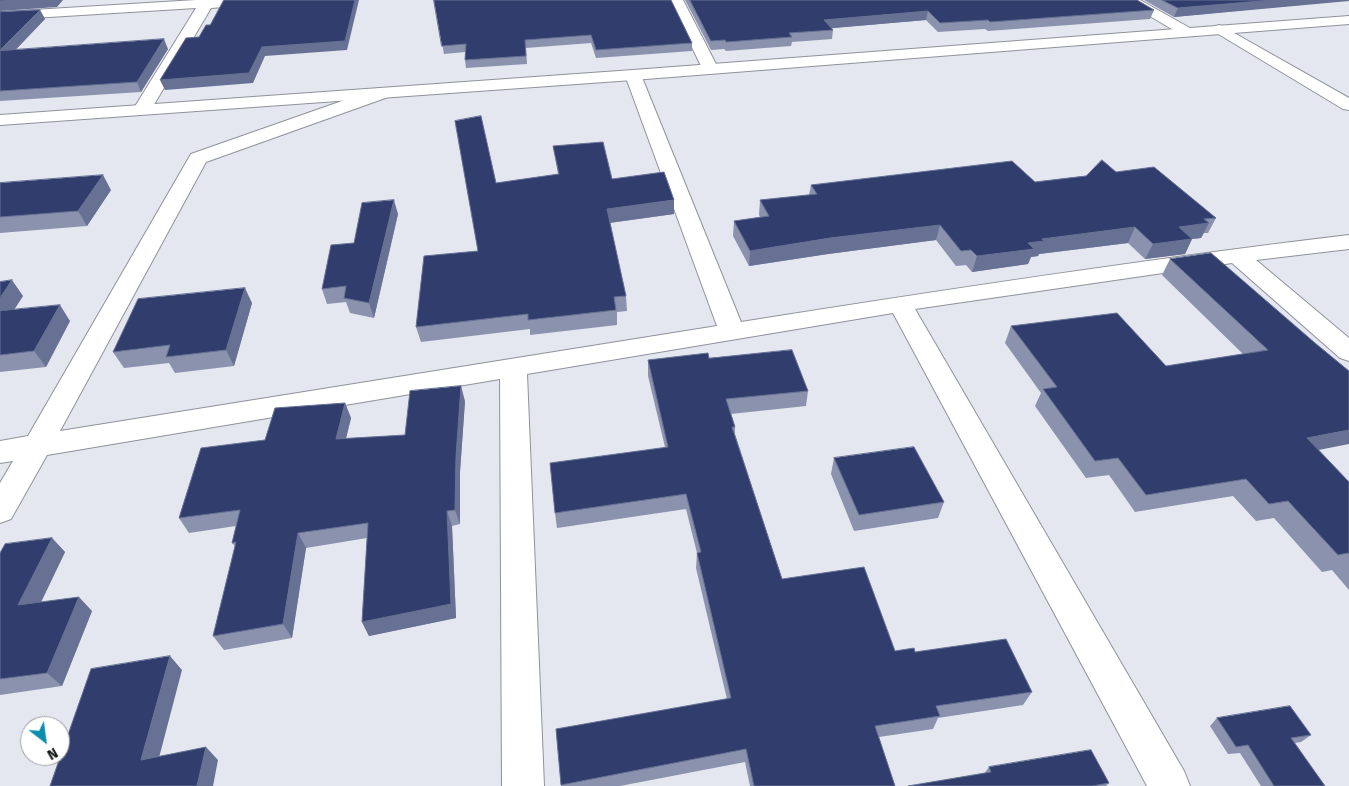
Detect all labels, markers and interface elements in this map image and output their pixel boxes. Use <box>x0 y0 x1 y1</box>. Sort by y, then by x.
north arrow <box>20 716 70 766</box>
text: N <box>44 744 61 763</box>

